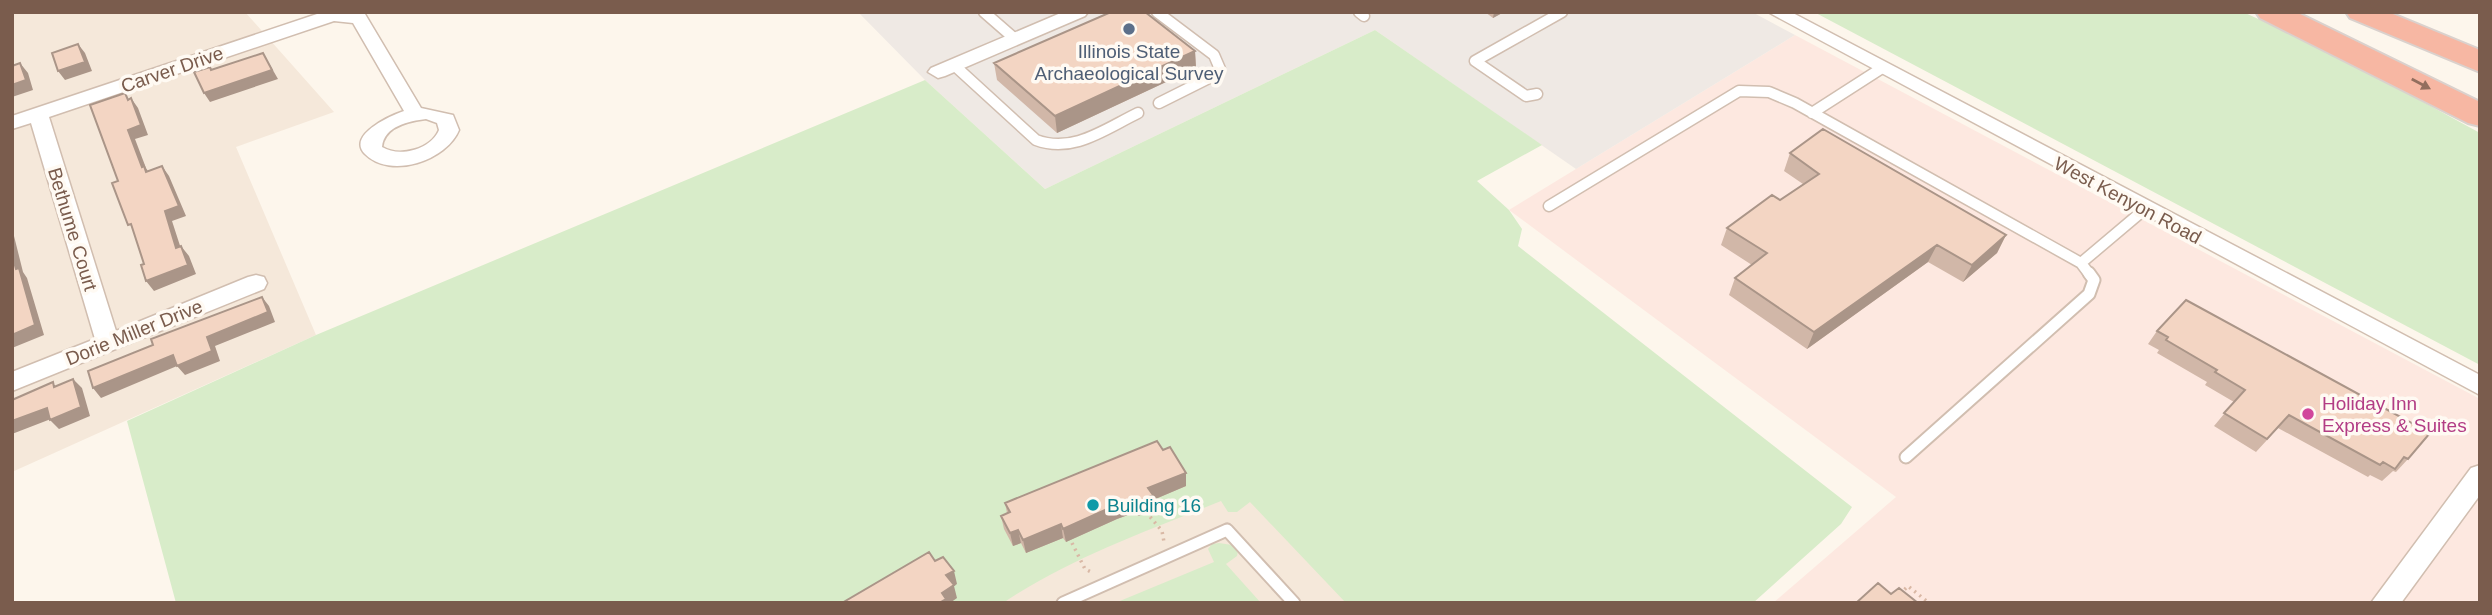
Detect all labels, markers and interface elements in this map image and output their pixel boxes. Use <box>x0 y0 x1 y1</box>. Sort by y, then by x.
marker: Illinois State Archaeological Survey <box>1121 21 1137 37</box>
place label: Illinois State Archaeological Survey <box>1034 41 1224 84</box>
street label: Carver Drive <box>118 42 226 97</box>
one-way arrow <box>2411 79 2431 90</box>
street label: West Kenyon Road <box>2051 153 2205 248</box>
street label: Bethume Court <box>44 165 101 294</box>
street label: Dorie Miller Drive <box>63 295 206 369</box>
place label: Holiday Inn Express & Suites <box>2322 393 2467 436</box>
marker: Holiday Inn Express & Suites <box>2300 406 2316 422</box>
place label: Building 16 <box>1107 495 1201 516</box>
marker: Building 16 <box>1085 497 1101 513</box>

